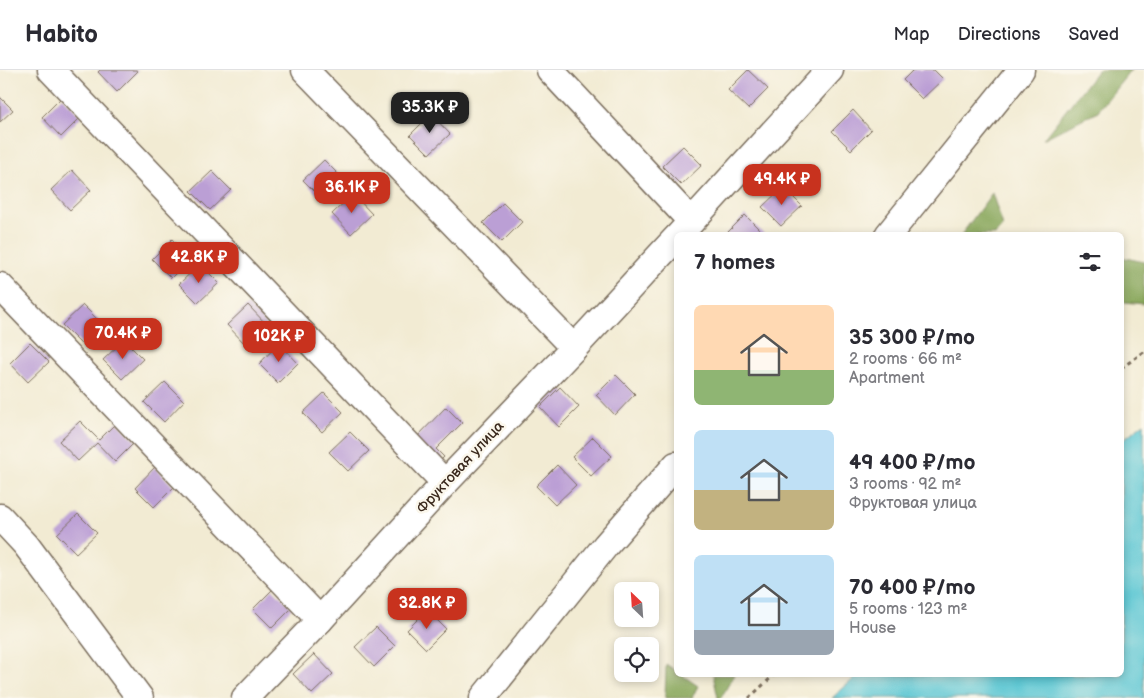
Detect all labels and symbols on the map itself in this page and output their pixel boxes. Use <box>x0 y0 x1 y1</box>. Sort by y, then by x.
pin: 35.3K ₽ <box>384 92 476 134</box>
pin: 49.4K ₽ <box>736 164 828 206</box>
pin: 36.1K ₽ <box>306 172 398 214</box>
pin: 42.8K ₽ <box>153 242 245 284</box>
pin: 70.4K ₽ <box>77 318 169 360</box>
pin: 102K ₽ <box>238 320 320 363</box>
street label: Фруктовая улица <box>412 417 508 518</box>
north arrow <box>614 582 659 628</box>
pin: 32.8K ₽ <box>381 588 473 630</box>

